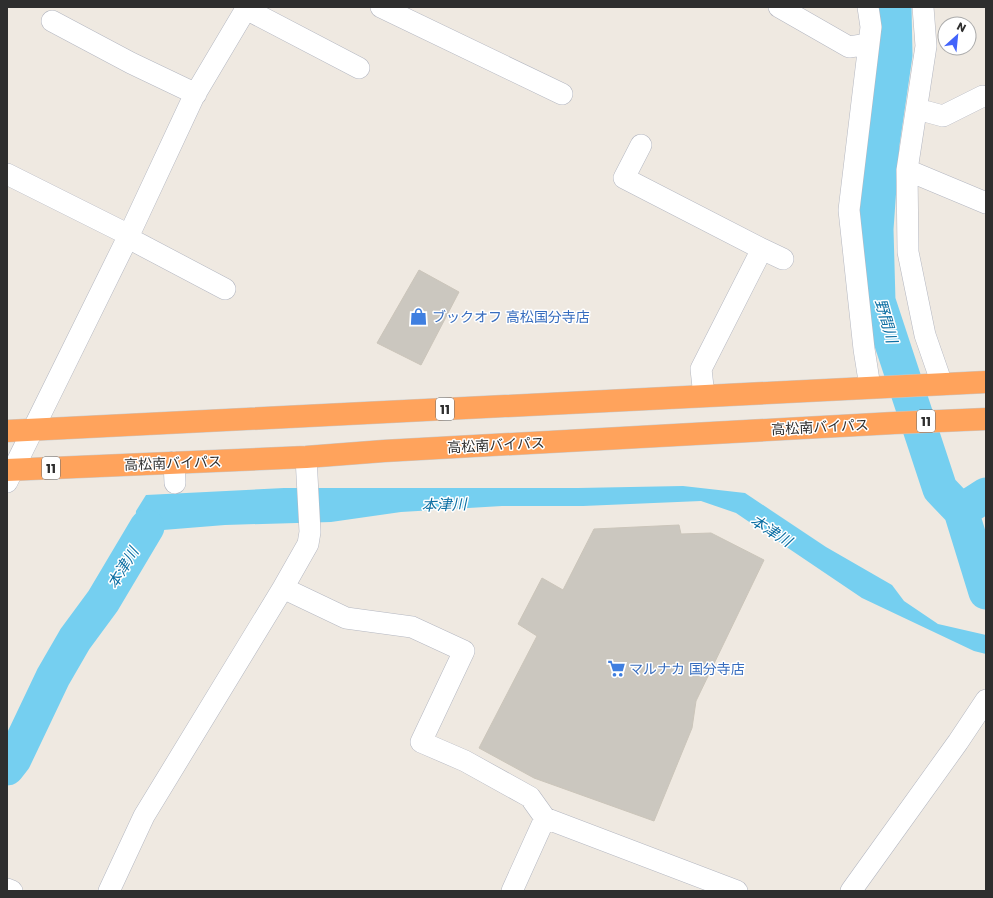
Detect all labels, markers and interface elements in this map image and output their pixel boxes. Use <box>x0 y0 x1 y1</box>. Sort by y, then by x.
north arrow <box>937 16 977 56</box>
text: N <box>954 18 969 36</box>
water label: 野間川 <box>870 296 903 347</box>
shop icon: ブックオフ 高松国分寺店 <box>409 307 429 327</box>
place label: ブックオフ 高松国分寺店 <box>432 307 590 327</box>
road number: 11 <box>436 398 454 420</box>
road number: 11 <box>917 410 935 432</box>
street label: 高松南バイパス <box>771 414 869 440</box>
street label: 高松南バイパス <box>447 432 545 458</box>
street label: 高松南バイパス <box>124 451 222 475</box>
road number: 11 <box>42 457 60 479</box>
water label: 本津川 <box>421 493 469 516</box>
water label: 本津川 <box>747 510 798 552</box>
water label: 本津川 <box>102 541 144 592</box>
supermarket icon: マルナカ 国分寺店 <box>606 659 626 679</box>
place label: マルナカ 国分寺店 <box>629 659 745 679</box>

